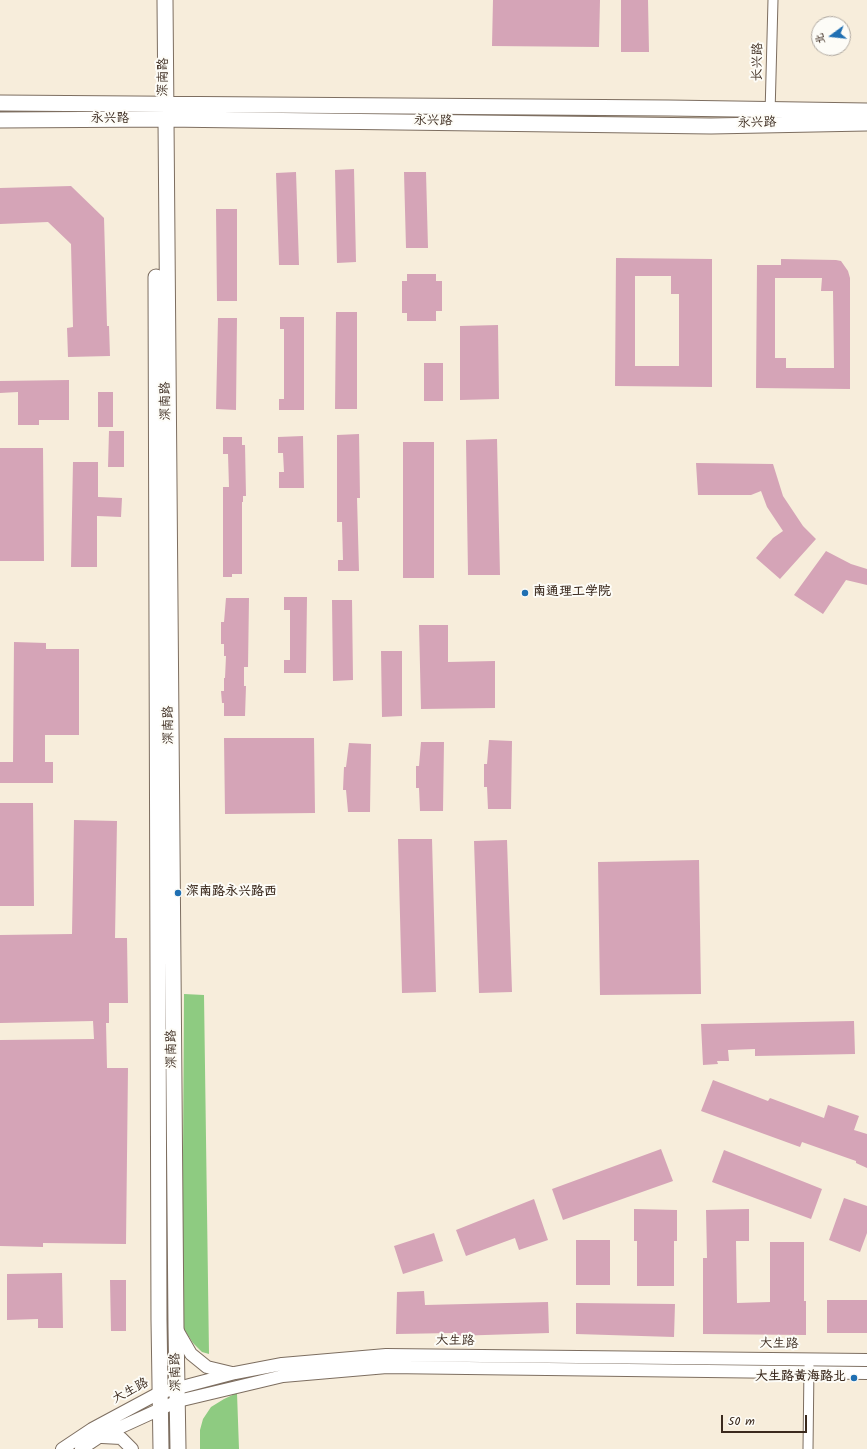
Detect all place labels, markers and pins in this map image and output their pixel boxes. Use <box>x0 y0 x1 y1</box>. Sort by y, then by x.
place label: 南通理工学院 <box>533 585 611 601</box>
marker: 南通理工学院 <box>520 588 530 598</box>
place label: 深南路永兴路西 <box>186 885 277 901</box>
marker: 深南路永兴路西 <box>173 888 183 898</box>
place label: 大生路黄海路北 <box>755 1370 846 1386</box>
marker: 大生路黄海路北 <box>849 1373 859 1383</box>

